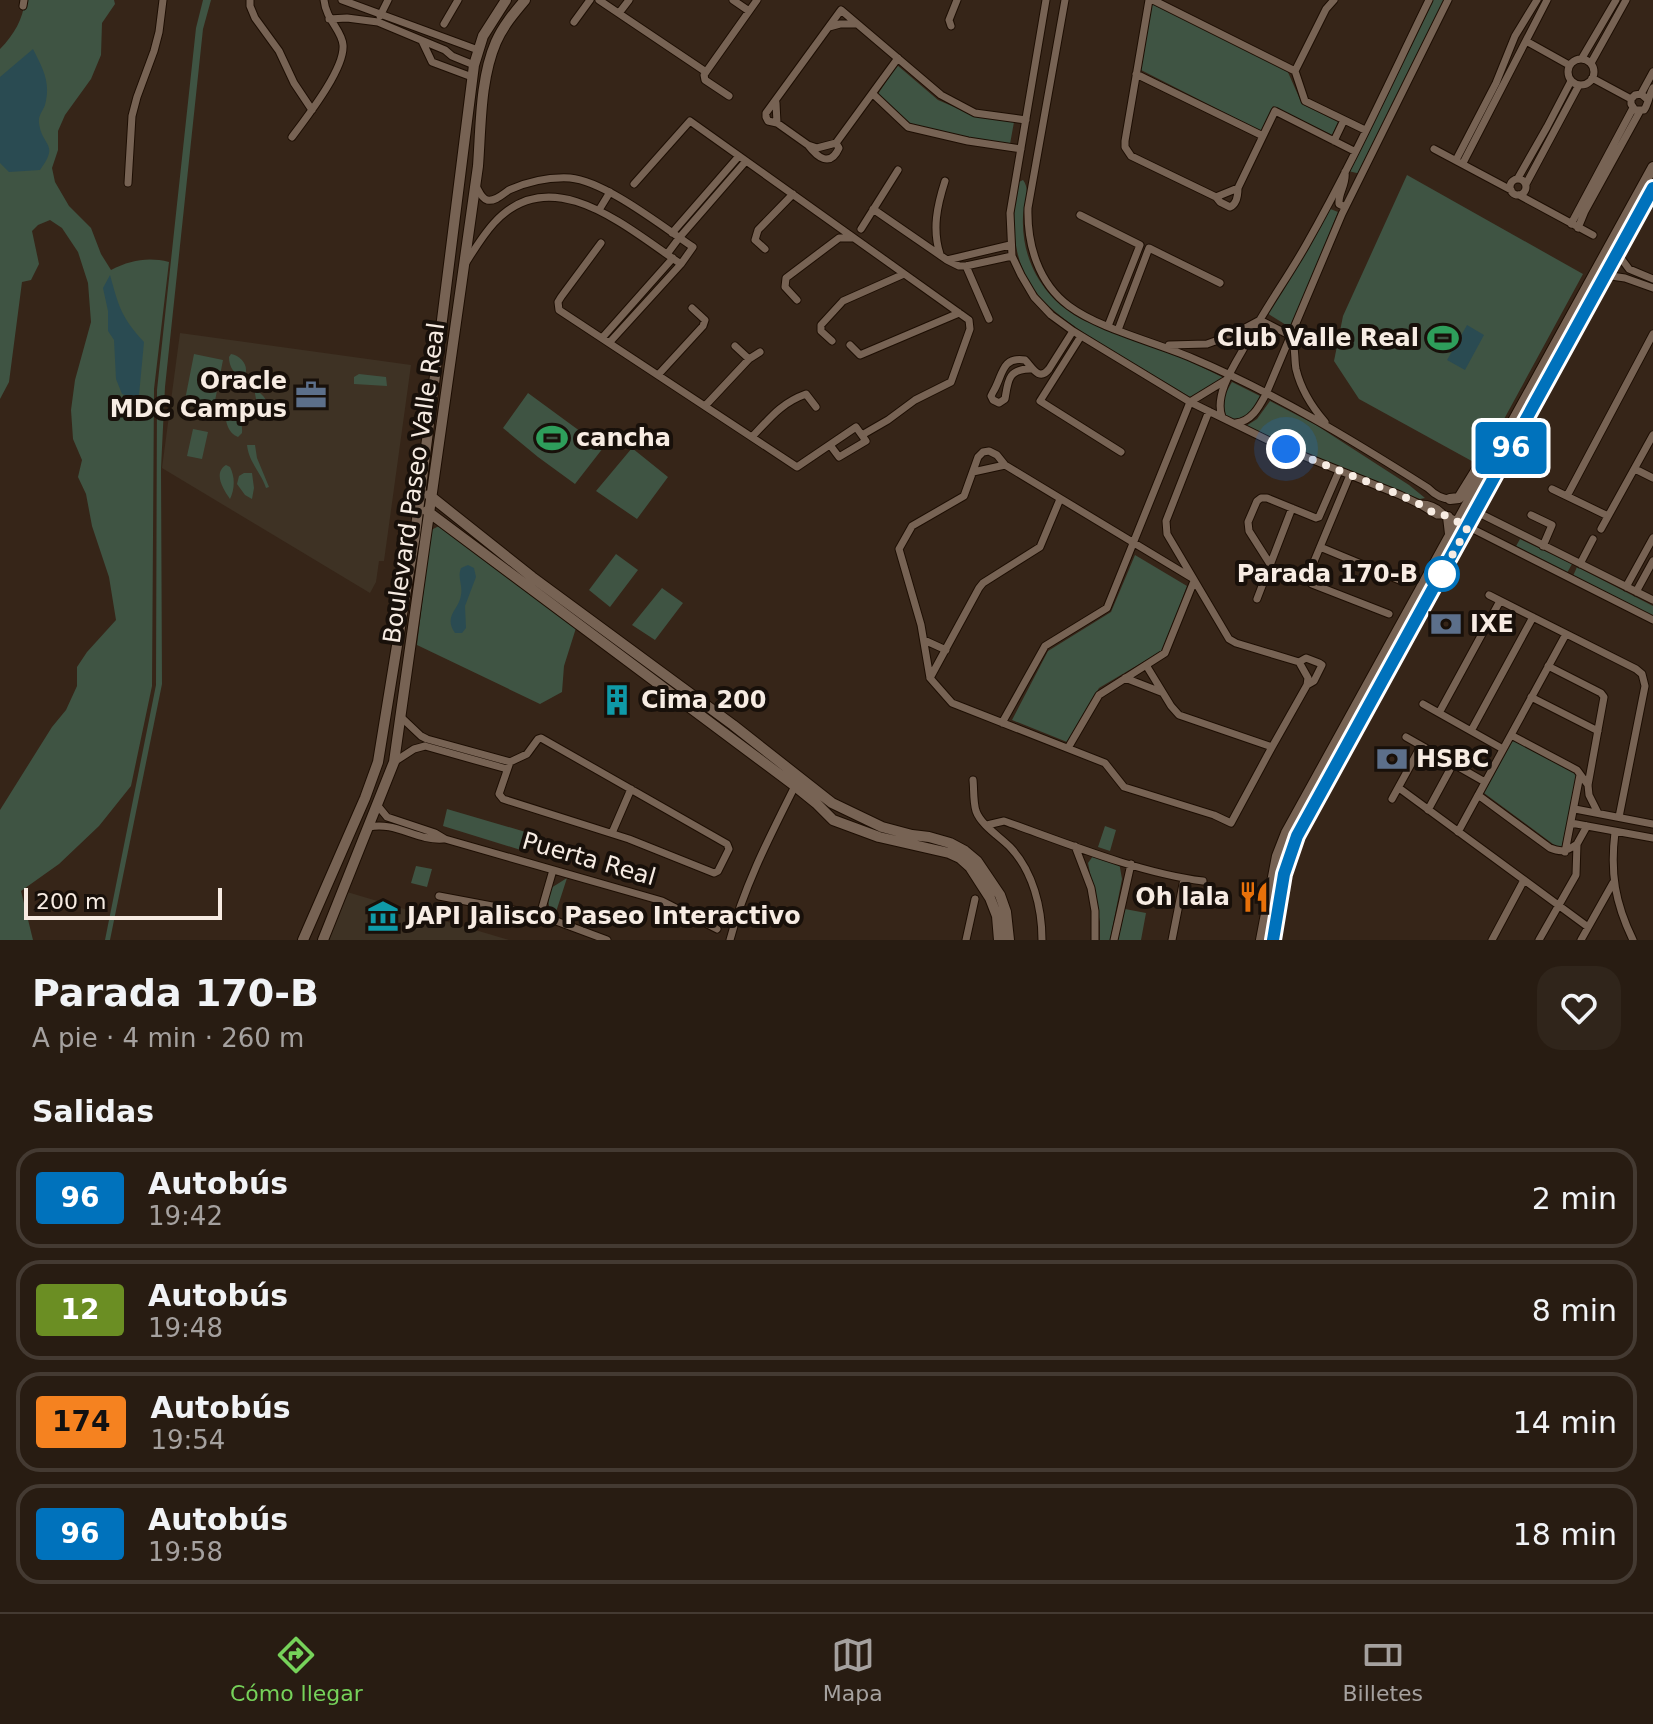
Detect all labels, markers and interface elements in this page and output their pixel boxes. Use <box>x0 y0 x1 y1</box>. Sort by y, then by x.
street label: Boulevard Paseo Valle Real <box>378 321 450 645</box>
sports icon: Club Valle Real <box>1426 321 1460 355</box>
place label: Club Valle Real <box>1217 324 1419 352</box>
place label: Oracle MDC Campus <box>110 367 287 423</box>
office icon: Oracle MDC Campus <box>294 378 328 412</box>
sports icon: cancha <box>535 421 569 455</box>
line badge: 96 <box>1475 422 1547 474</box>
place label: cancha <box>576 424 671 452</box>
your location <box>1266 429 1306 469</box>
text: 96 <box>1492 431 1530 464</box>
marker: Parada 170-B <box>1425 557 1459 591</box>
place label: Parada 170-B <box>1237 560 1418 588</box>
bank icon: IXE <box>1429 607 1463 641</box>
place label: IXE <box>1470 610 1514 638</box>
building icon: Cima 200 <box>600 683 634 717</box>
place label: Cima 200 <box>641 686 767 714</box>
bank icon: HSBC <box>1375 742 1409 776</box>
place label: HSBC <box>1416 745 1489 773</box>
street label: Puerta Real <box>519 827 659 891</box>
restaurant icon: Oh lala <box>1237 880 1271 914</box>
place label: Oh lala <box>1135 883 1230 911</box>
scale bar <box>24 884 222 920</box>
text: 200 m <box>36 889 106 914</box>
museum icon: JAPI Jalisco Paseo Interactivo <box>366 899 400 933</box>
place label: JAPI Jalisco Paseo Interactivo <box>405 902 801 930</box>
button: heart <box>1537 966 1621 1050</box>
text: Parada 170-B <box>32 971 319 1015</box>
text: A pie · 4 min · 260 m <box>32 1023 304 1053</box>
text: Salidas <box>32 1094 154 1129</box>
text: Autobús <box>148 1166 288 1201</box>
text: 96 <box>61 1181 99 1214</box>
text: 2 min <box>1532 1181 1617 1216</box>
text: 19:42 <box>148 1201 223 1231</box>
text: Autobús <box>148 1278 288 1313</box>
text: 12 <box>61 1293 99 1326</box>
text: 8 min <box>1532 1293 1617 1328</box>
text: 19:48 <box>148 1313 223 1343</box>
text: Autobús <box>150 1390 291 1425</box>
text: 174 <box>52 1405 110 1438</box>
text: 14 min <box>1513 1405 1617 1440</box>
text: 19:54 <box>150 1425 225 1455</box>
text: Autobús <box>148 1502 288 1537</box>
text: 96 <box>61 1517 99 1550</box>
text: 18 min <box>1513 1517 1617 1552</box>
text: 19:58 <box>148 1537 223 1567</box>
tab: Cómo llegar <box>230 1633 363 1706</box>
tab: Mapa <box>823 1633 883 1706</box>
tab: Billetes <box>1342 1633 1423 1706</box>

